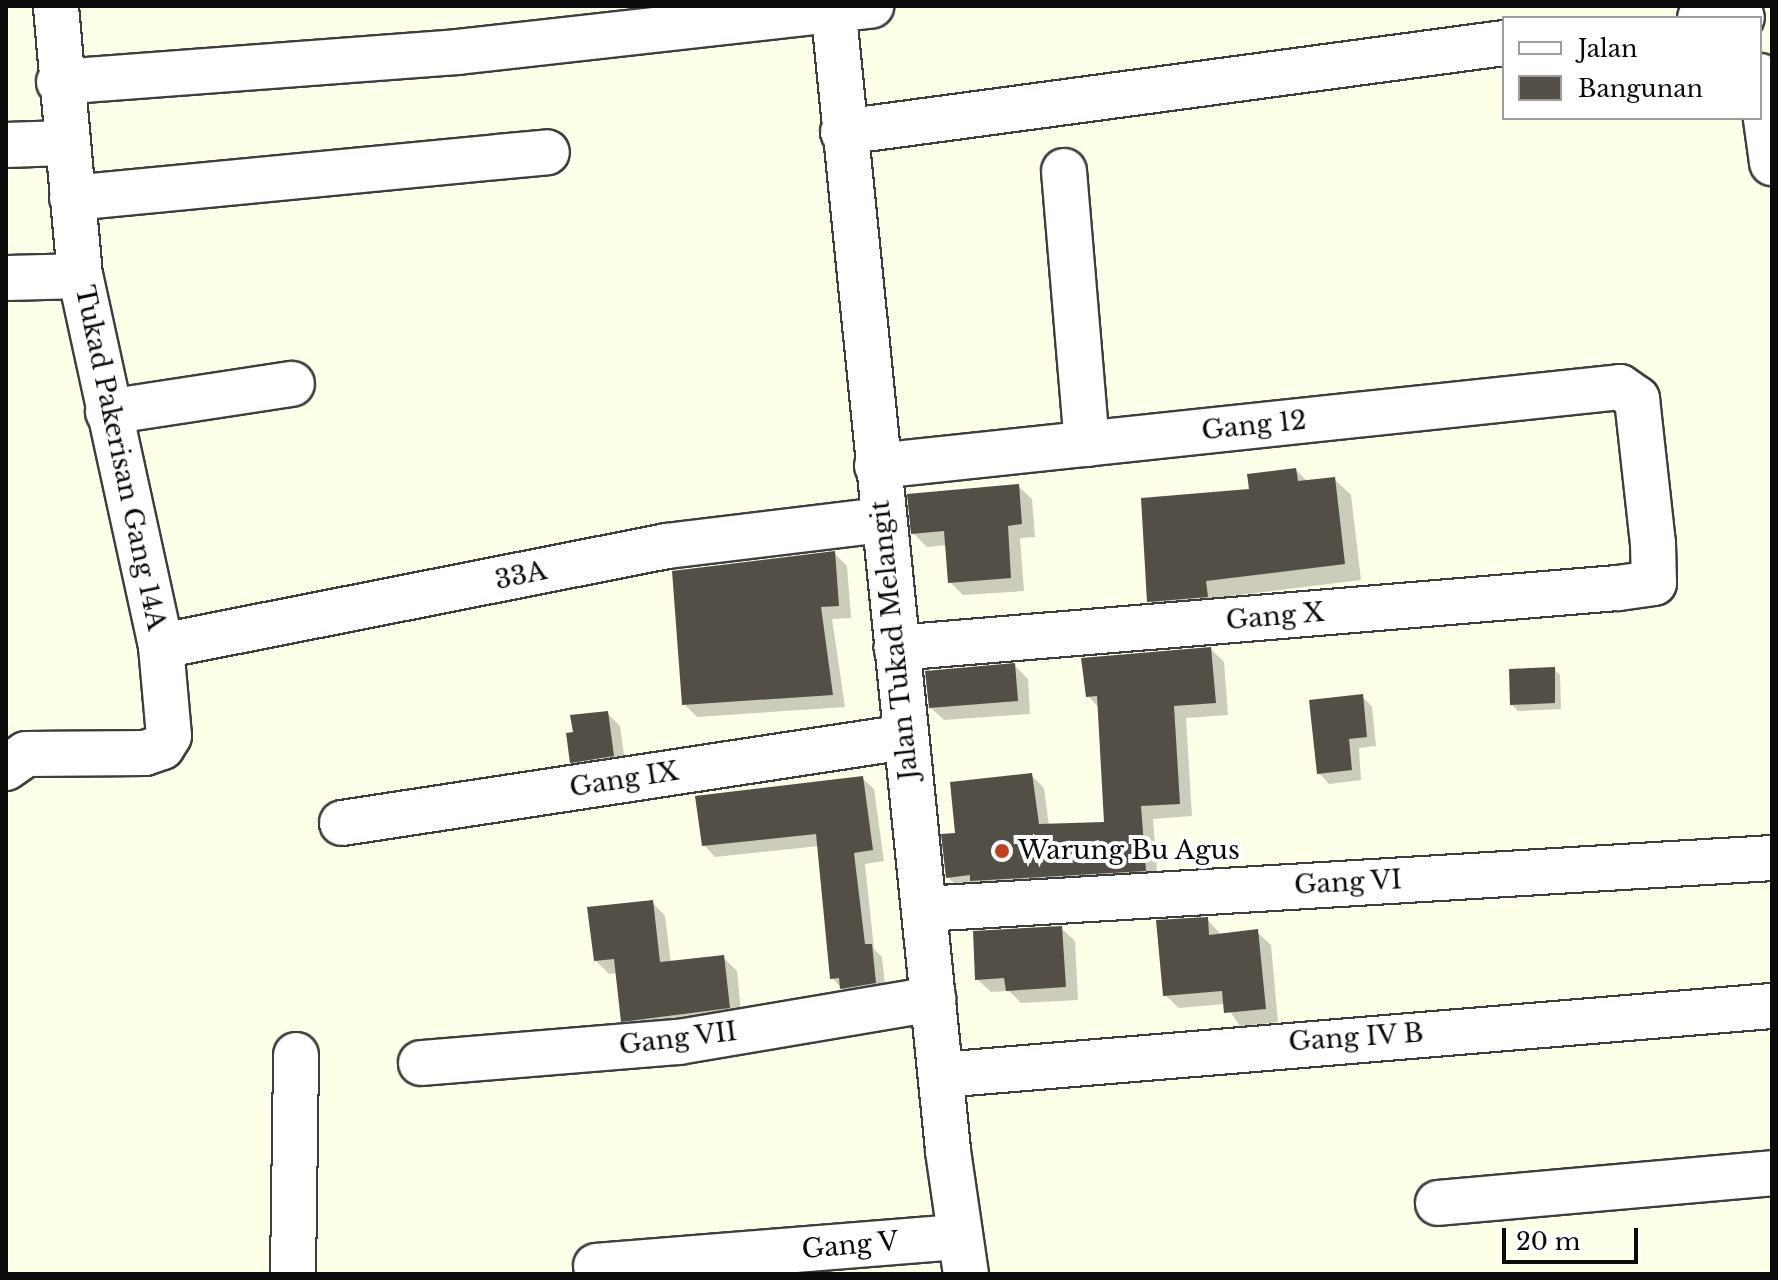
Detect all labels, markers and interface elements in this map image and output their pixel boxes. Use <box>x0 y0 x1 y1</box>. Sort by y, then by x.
legend <box>1502 16 1762 120</box>
text: Jalan <box>1578 34 1638 63</box>
text: Bangunan <box>1578 74 1703 103</box>
street label: Tukad Pakerisan Gang 14A <box>68 283 172 633</box>
street label: Gang 12 <box>1200 405 1308 447</box>
street label: Jalan Tukad Melangit <box>865 498 925 782</box>
street label: 33A <box>492 555 550 597</box>
street label: Gang X <box>1224 597 1326 637</box>
street label: Gang IX <box>567 756 681 804</box>
place label: Warung Bu Agus <box>1018 835 1241 867</box>
marker: Warung Bu Agus <box>993 842 1011 860</box>
street label: Gang VI <box>1293 865 1403 901</box>
street label: Gang VII <box>617 1016 739 1062</box>
street label: Gang IV B <box>1287 1018 1425 1058</box>
scale bar <box>1506 1212 1642 1262</box>
street label: Gang V <box>800 1226 900 1266</box>
text: 20 m <box>1516 1227 1581 1256</box>

